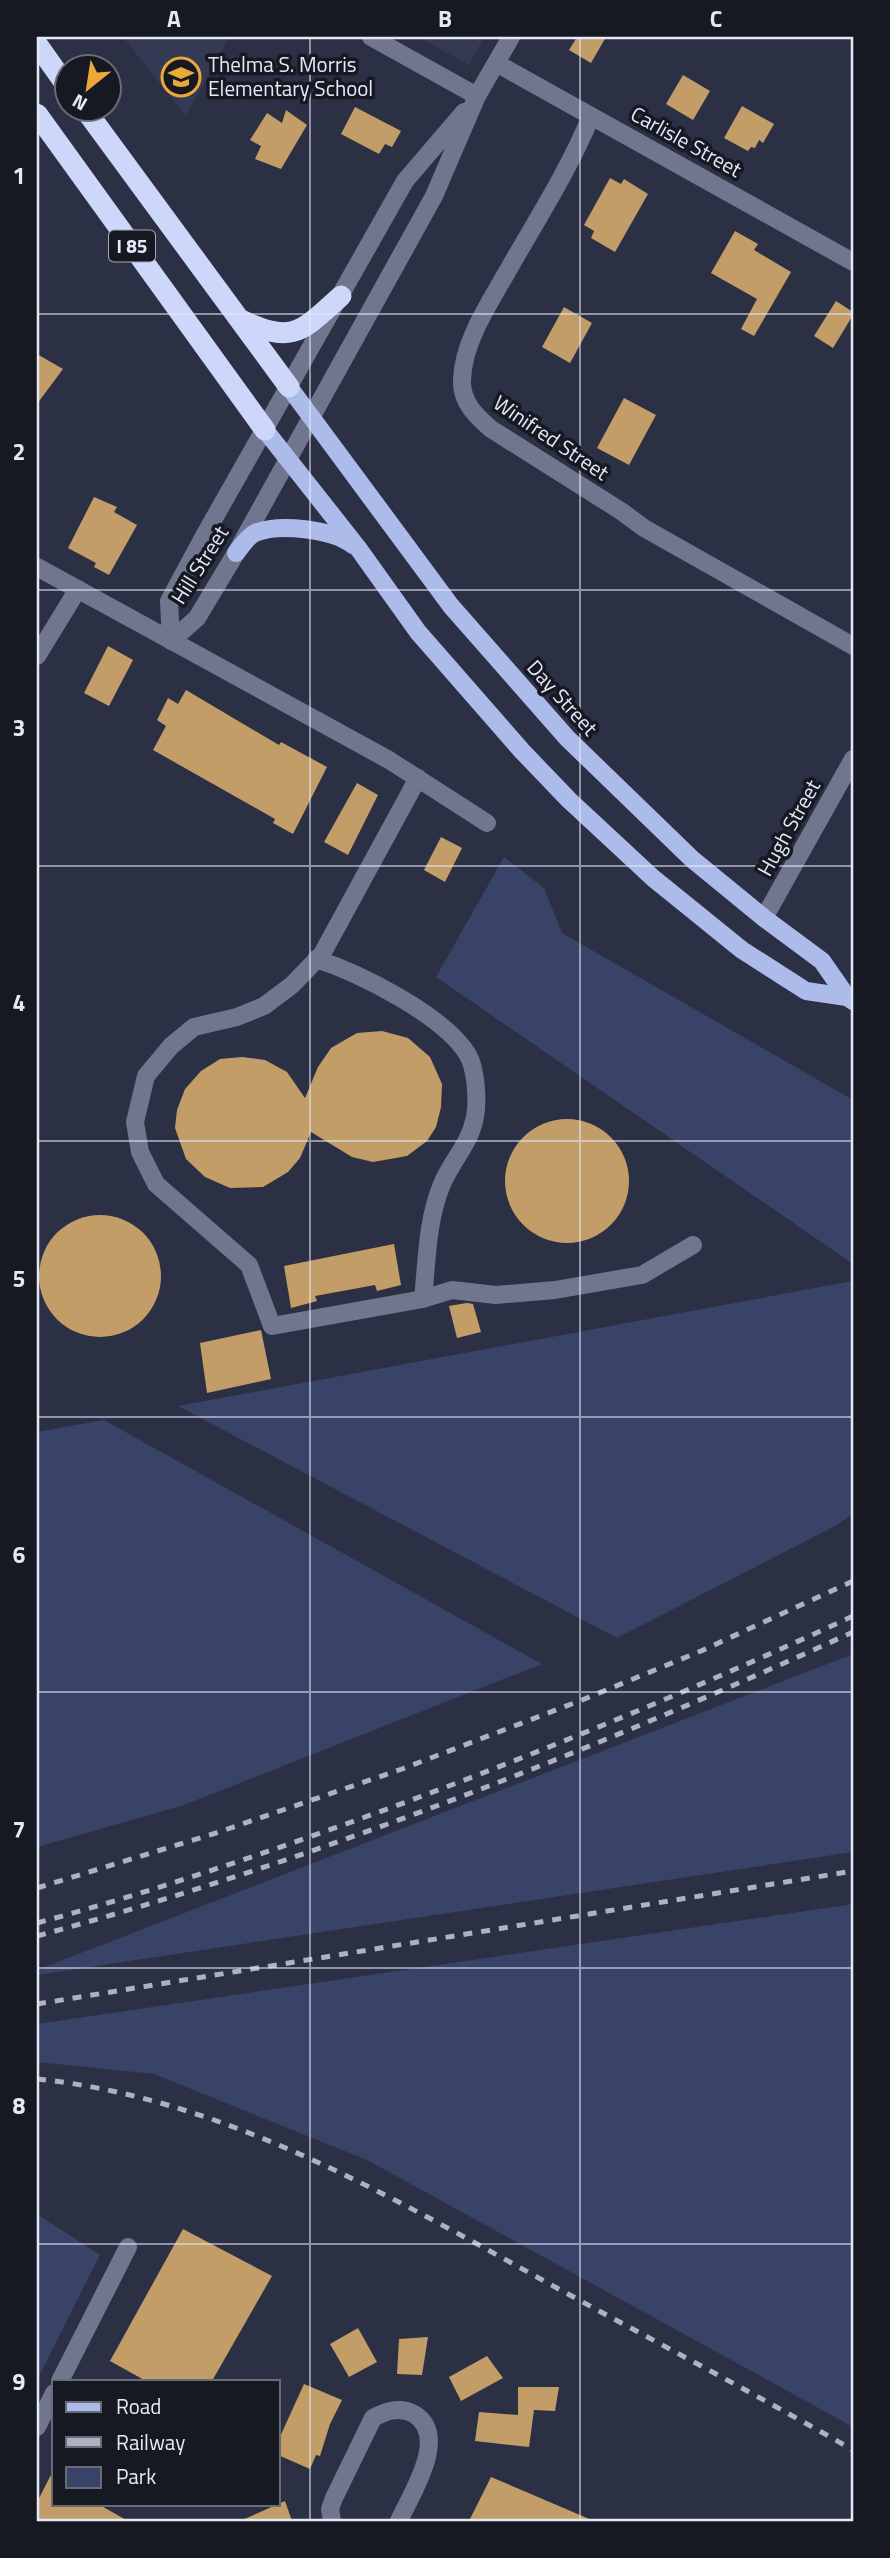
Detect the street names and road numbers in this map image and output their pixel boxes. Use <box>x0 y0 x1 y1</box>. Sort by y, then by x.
street label: Carlisle Street <box>625 97 748 185</box>
road number: I 85 <box>109 230 155 262</box>
street label: Winifred Street <box>487 387 616 488</box>
street label: Hill Street <box>162 518 236 610</box>
street label: Day Street <box>520 652 606 743</box>
street label: Hugh Street <box>748 773 828 882</box>

